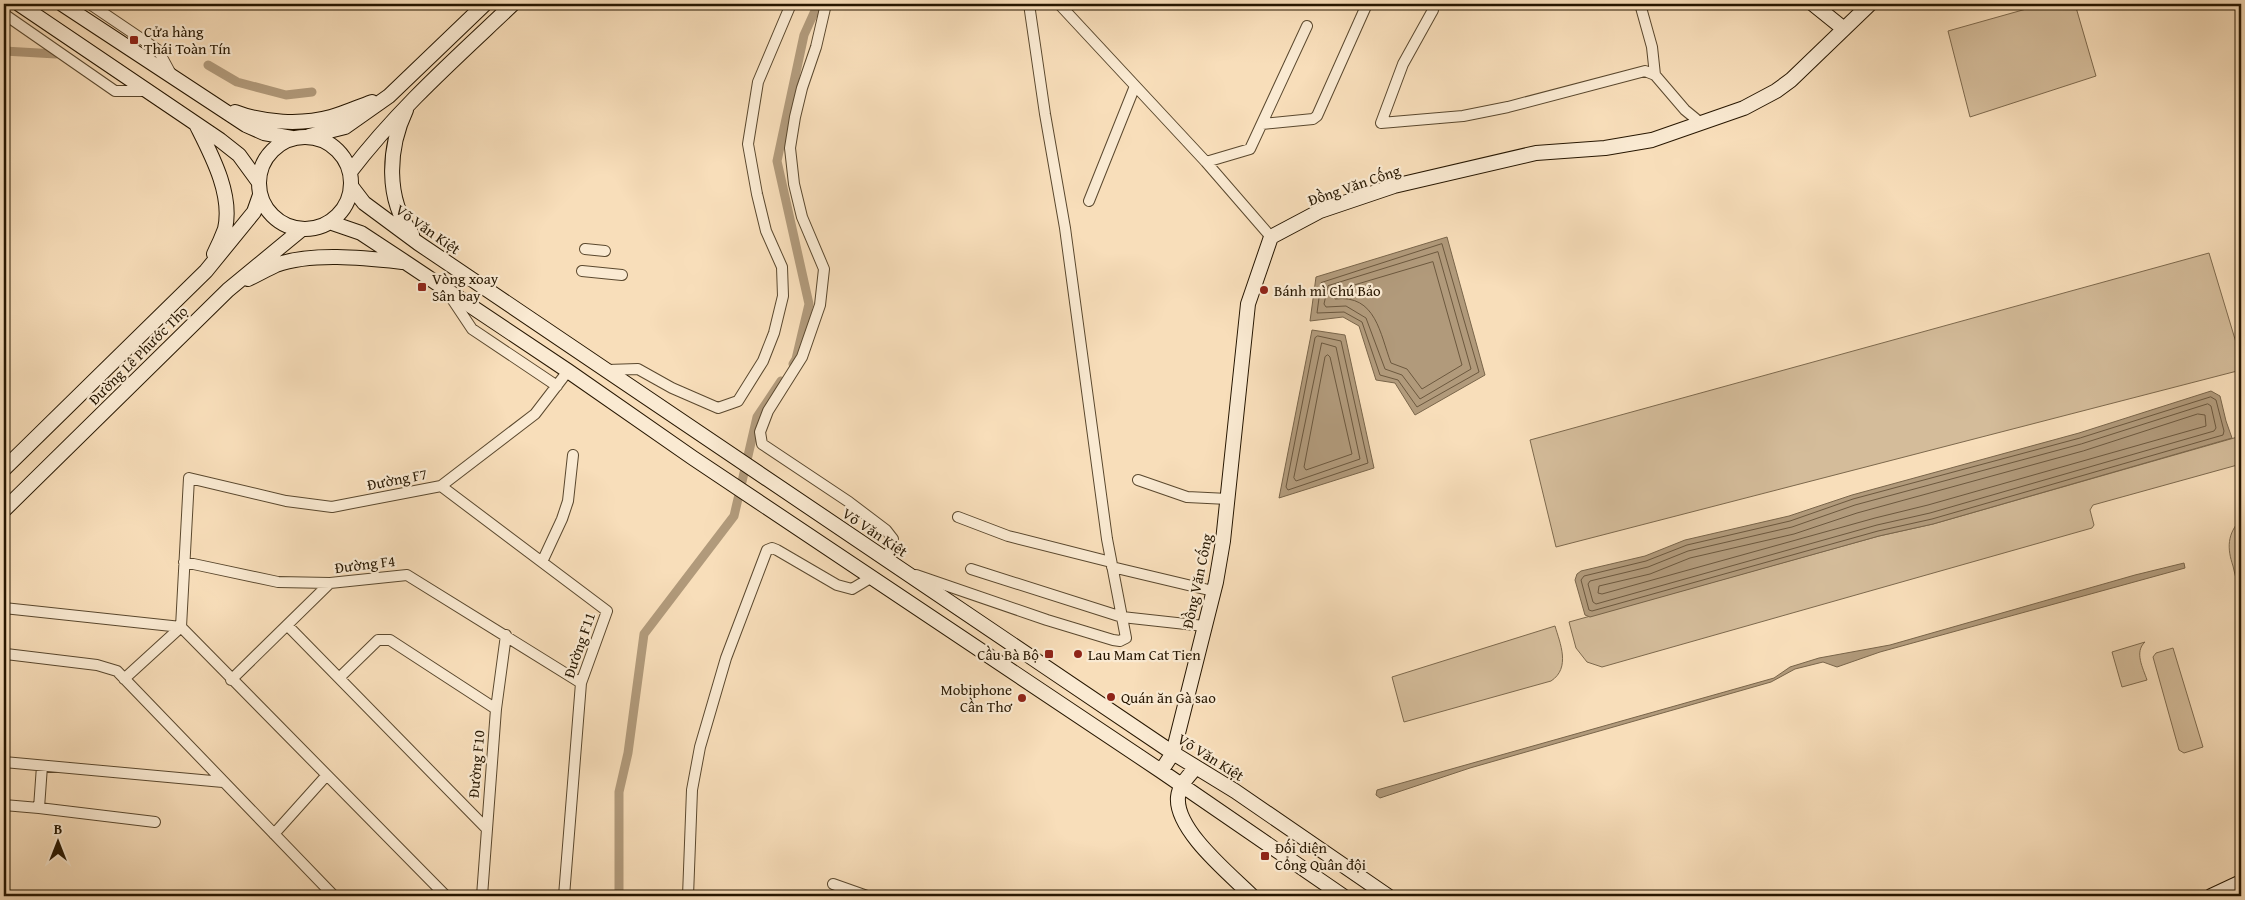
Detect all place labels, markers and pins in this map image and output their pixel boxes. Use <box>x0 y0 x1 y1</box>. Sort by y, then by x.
place label: Cửa hàng Thái Toàn Tín <box>144 21 231 59</box>
marker: Cửa hàng Thái Toàn Tín <box>128 34 140 46</box>
place label: Vòng xoay Sân bay <box>432 268 499 306</box>
place label: Bánh mì Chú Bảo <box>1274 280 1381 301</box>
marker: Vòng xoay Sân bay <box>416 281 428 293</box>
marker: Bánh mì Chú Bảo <box>1258 284 1270 296</box>
place label: Cầu Bà Bộ <box>977 644 1039 665</box>
place label: Lau Mam Cat Tien <box>1088 644 1201 665</box>
marker: Cầu Bà Bộ <box>1043 648 1055 660</box>
marker: Lau Mam Cat Tien <box>1072 648 1084 660</box>
place label: Mobiphone Cần Thơ <box>940 679 1013 717</box>
place label: Quán ăn Gà sao <box>1121 687 1216 708</box>
marker: Quán ăn Gà sao <box>1105 691 1117 703</box>
marker: Mobiphone Cần Thơ <box>1016 692 1028 704</box>
place label: Đối diện Cổng Quân đội <box>1275 837 1366 875</box>
marker: Đối diện Cổng Quân đội <box>1259 850 1271 862</box>

